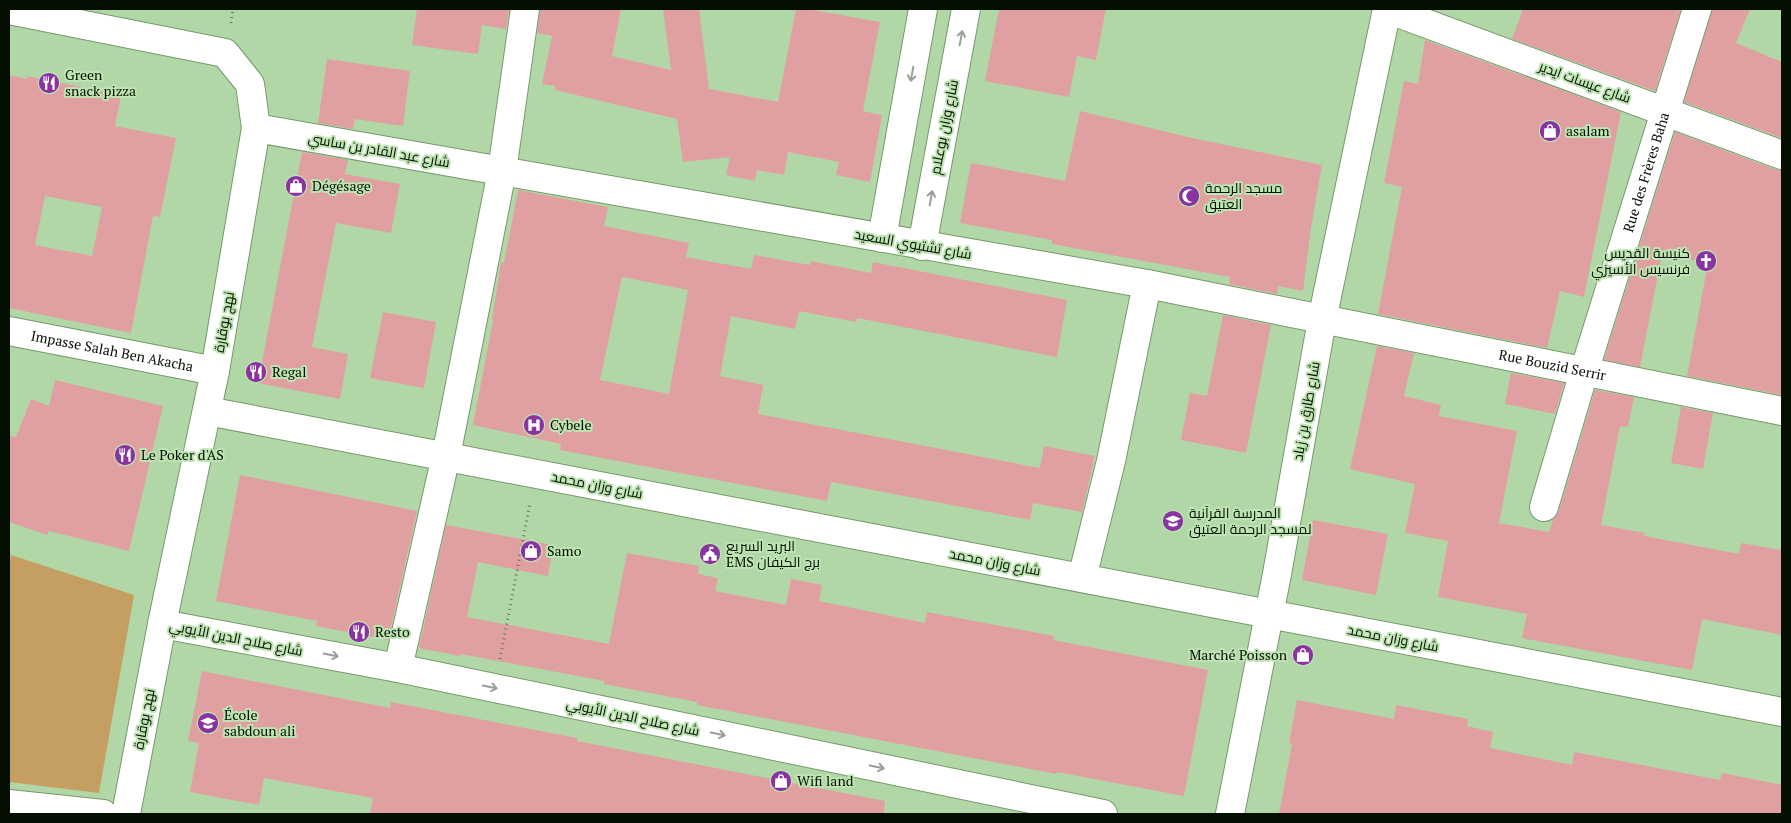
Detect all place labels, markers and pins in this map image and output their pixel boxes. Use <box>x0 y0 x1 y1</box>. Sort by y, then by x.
place label: Green snack pizza <box>65 65 136 100</box>
restaurant icon: Green snack pizza <box>37 71 61 95</box>
shop icon: asalam <box>1538 119 1562 143</box>
place label: asalam <box>1566 121 1610 140</box>
shop icon: Dégésage <box>284 174 308 198</box>
place label: Dégésage <box>312 176 371 195</box>
place label: مسجد الرحمة العتيق <box>1205 178 1283 213</box>
mosque icon: مسجد الرحمة العتيق <box>1177 184 1201 208</box>
place label: كنيسة القديس فرنسيس الأسيزي <box>1591 243 1690 281</box>
church icon: كنيسة القديس فرنسيس الأسيزي <box>1694 249 1718 273</box>
restaurant icon: Regal <box>244 360 268 384</box>
place label: Regal <box>272 362 306 381</box>
hospital icon: Cybele <box>522 413 546 437</box>
place label: Cybele <box>550 415 592 434</box>
restaurant icon: Le Poker d'AS <box>113 443 137 467</box>
place label: Le Poker d'AS <box>141 445 224 464</box>
place label: المدرسة القرآنية لمسجد الرحمة العتيق <box>1189 503 1312 538</box>
school or university icon: المدرسة القرآنية لمسجد الرحمة العتيق <box>1161 509 1185 533</box>
place label: البريد السريع EMS برج الكيفان <box>726 536 820 571</box>
shop icon: Samo <box>519 539 543 563</box>
place label: Samo <box>547 541 582 560</box>
public building icon: البريد السريع EMS برج الكيفان <box>698 542 722 566</box>
restaurant icon: Resto <box>347 620 371 644</box>
place label: Resto <box>375 622 410 641</box>
shop icon: Marché Poisson <box>1291 643 1315 667</box>
place label: Marché Poisson <box>1189 645 1288 664</box>
place label: École sabdoun ali <box>224 705 296 740</box>
school or university icon: École sabdoun ali <box>196 711 220 735</box>
shop icon: Wifi land <box>769 769 793 793</box>
place label: Wifi land <box>797 771 854 790</box>

